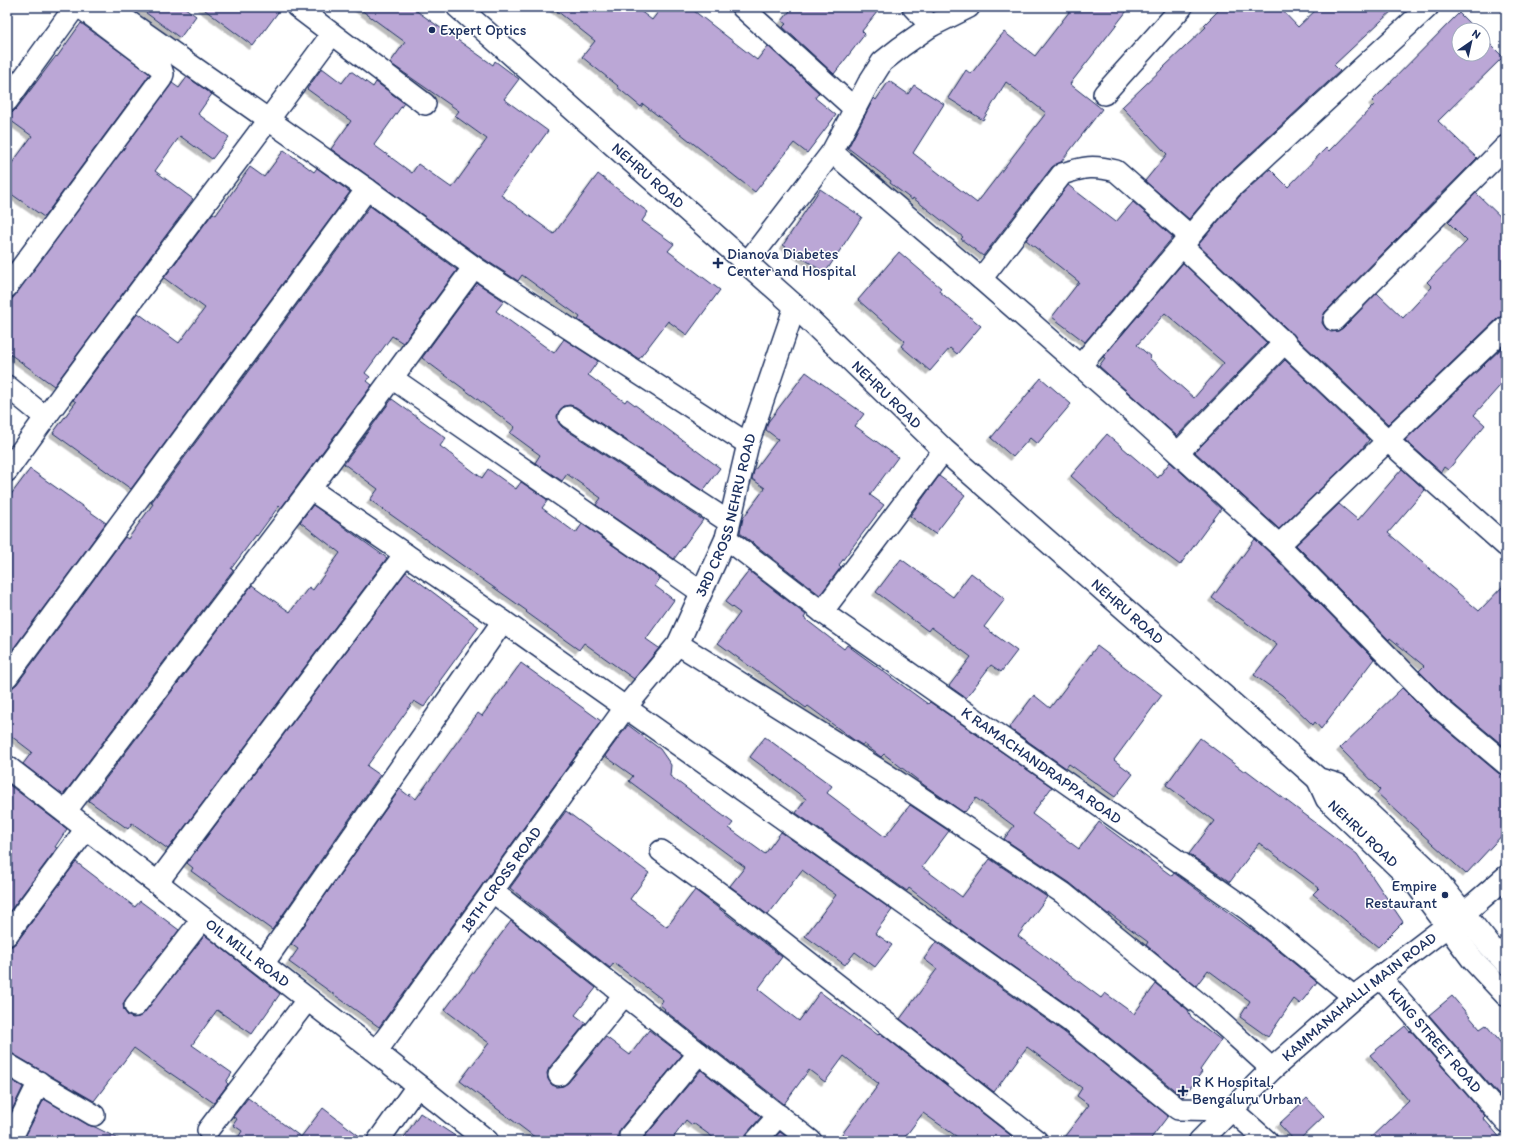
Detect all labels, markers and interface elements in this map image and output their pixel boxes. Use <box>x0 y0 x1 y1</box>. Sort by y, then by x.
place label: Expert Optics <box>440 21 527 39</box>
north arrow <box>1451 22 1491 62</box>
marker: Expert Optics <box>427 25 437 35</box>
text: N <box>1470 27 1483 42</box>
street label: NEHRU ROAD <box>608 139 688 212</box>
place label: Dianova Diabetes Center and Hospital <box>727 245 857 280</box>
marker: Dianova Diabetes Center and Hospital <box>712 257 724 269</box>
street label: NEHRU ROAD <box>848 357 925 432</box>
street label: 3RD CROSS NEHRU ROAD <box>692 431 760 599</box>
street label: NEHRU ROAD <box>1088 575 1167 648</box>
street label: K RAMACHANDRAPPA ROAD <box>958 703 1125 828</box>
street label: NEHRU ROAD <box>1324 796 1402 871</box>
street label: 18TH CROSS ROAD <box>457 823 545 936</box>
place label: Empire Restaurant <box>1365 877 1437 912</box>
marker: Empire Restaurant <box>1440 890 1450 900</box>
street label: OIL MILL ROAD <box>202 915 293 991</box>
street label: KAMMANAHALLI MAIN ROAD <box>1278 928 1440 1065</box>
street label: KING STREET ROAD <box>1385 984 1486 1097</box>
place label: R K Hospital, Bengaluru Urban <box>1192 1073 1302 1108</box>
marker: R K Hospital, Bengaluru Urban <box>1177 1085 1189 1097</box>

